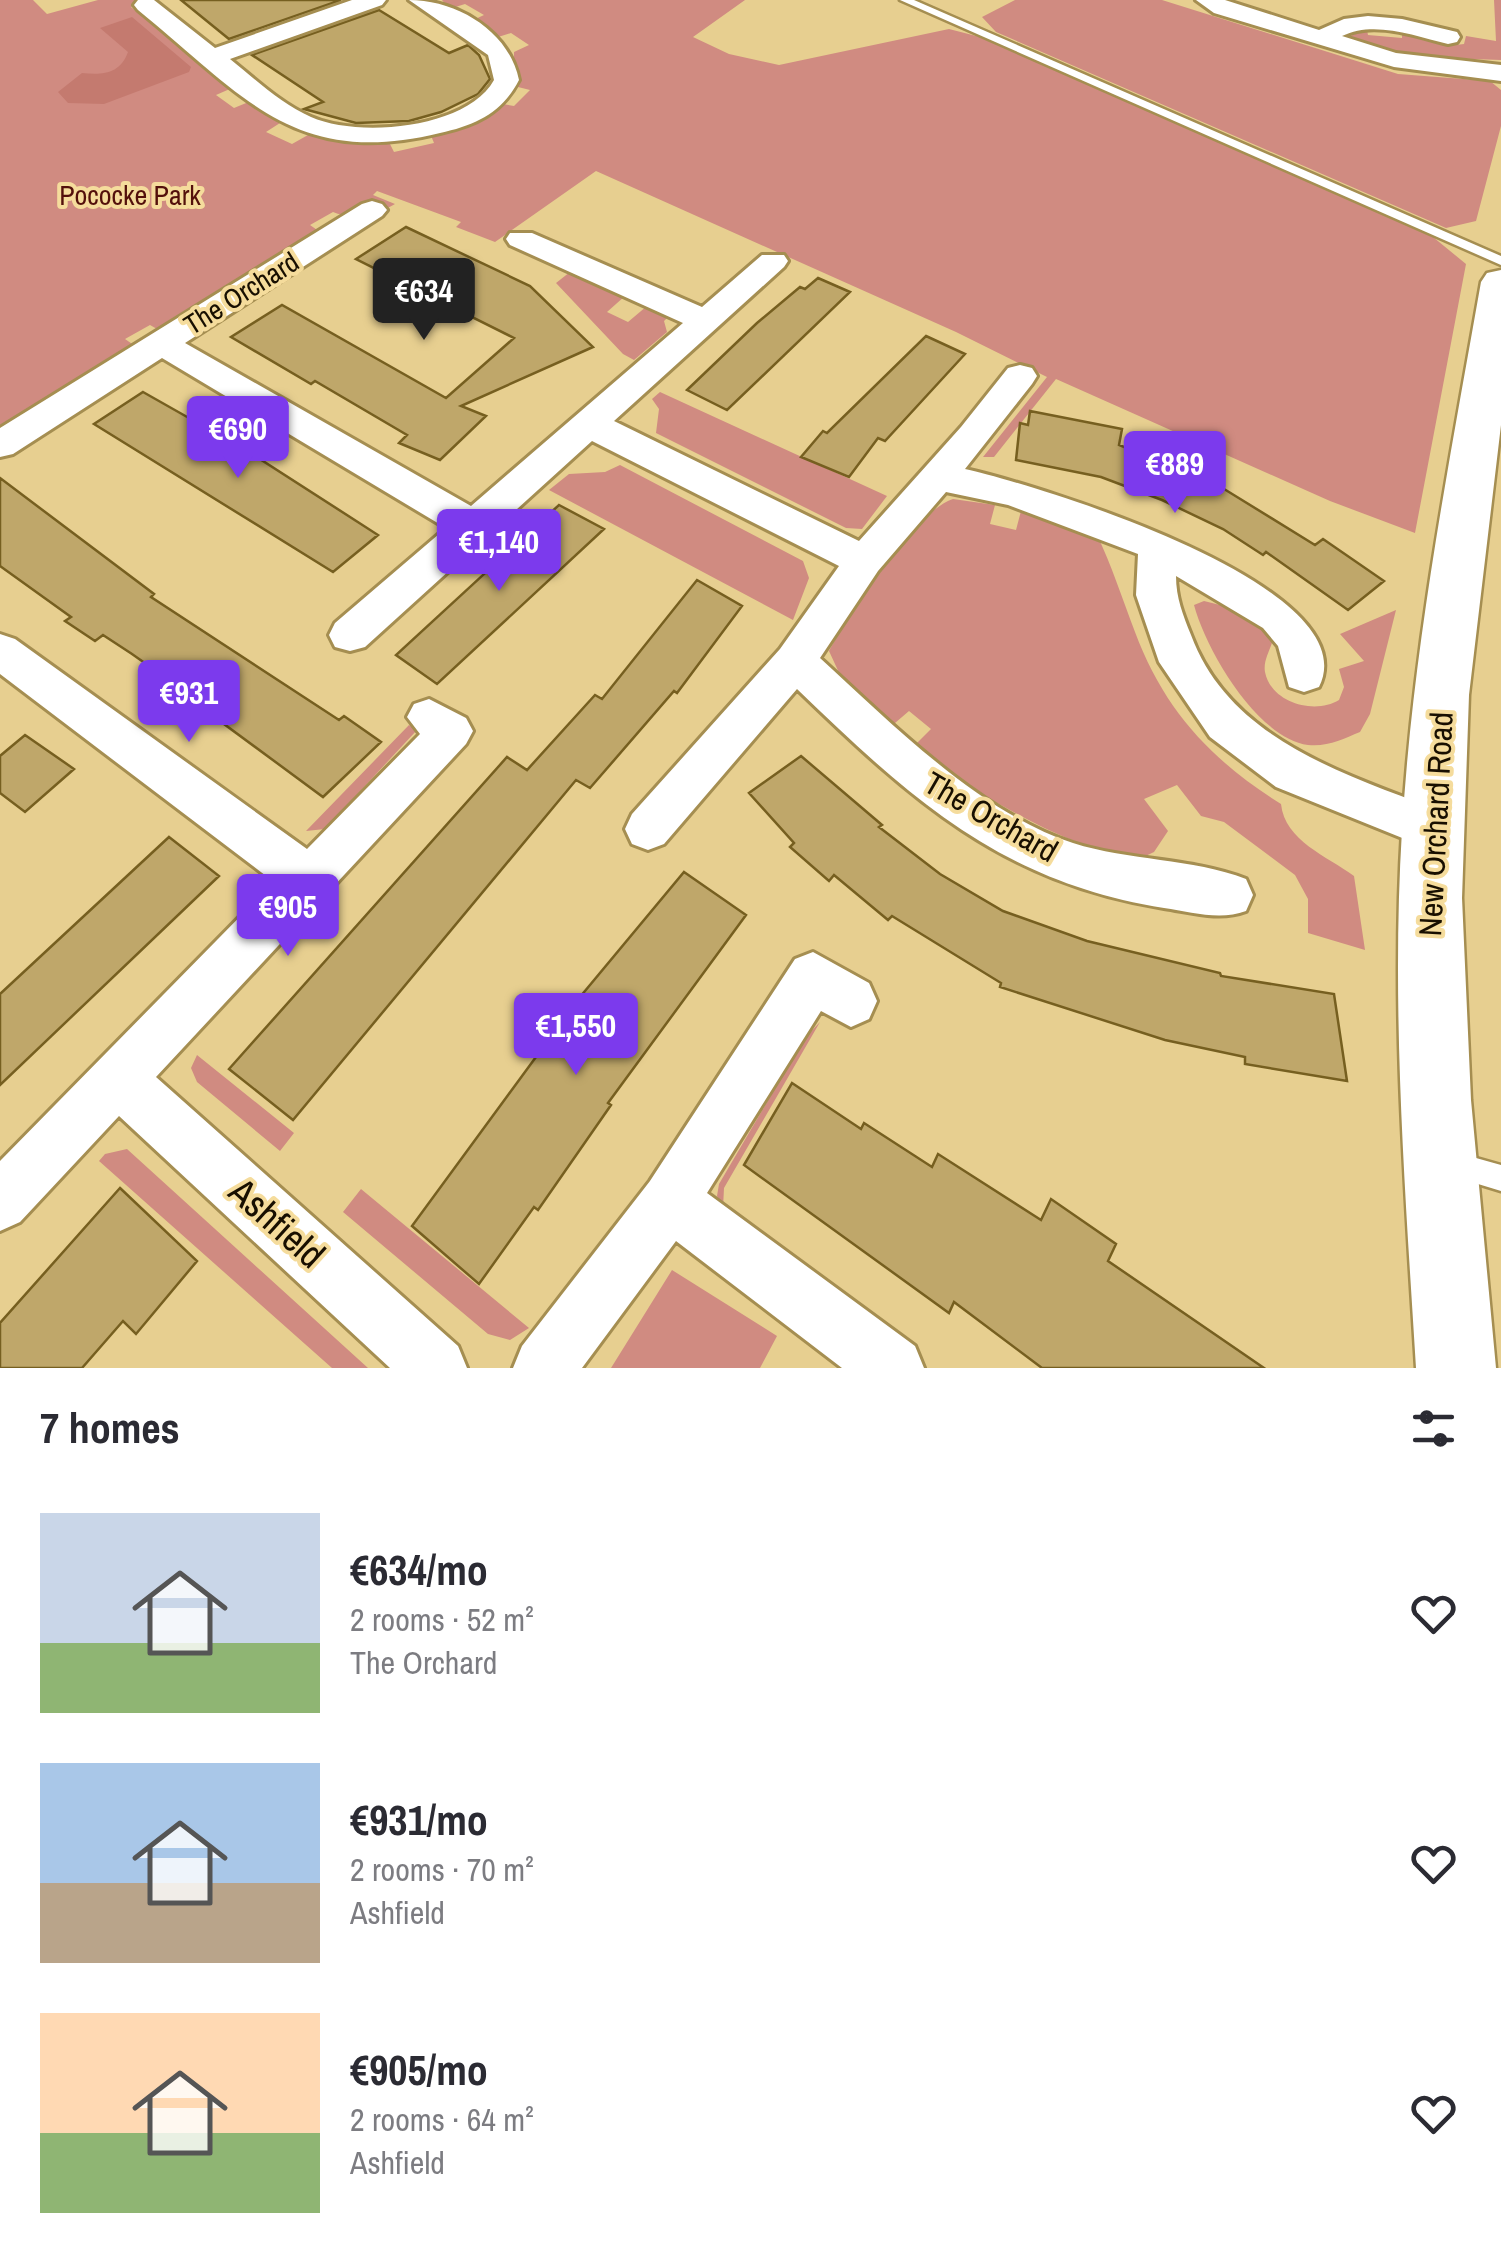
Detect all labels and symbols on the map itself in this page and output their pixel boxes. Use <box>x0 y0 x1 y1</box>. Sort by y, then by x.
park label: Pococke Park <box>59 176 201 214</box>
street label: The Orchard <box>176 243 306 343</box>
pin: €634 <box>365 258 483 343</box>
pin: €690 <box>179 396 297 481</box>
pin: €889 <box>1116 431 1234 516</box>
pin: €1,140 <box>418 509 580 594</box>
pin: €931 <box>130 660 248 745</box>
street label: New Orchard Road <box>1408 711 1463 937</box>
street label: The Orchard <box>917 761 1066 872</box>
pin: €905 <box>229 874 347 959</box>
pin: €1,550 <box>495 993 657 1078</box>
street label: Ashfield <box>218 1165 336 1279</box>

